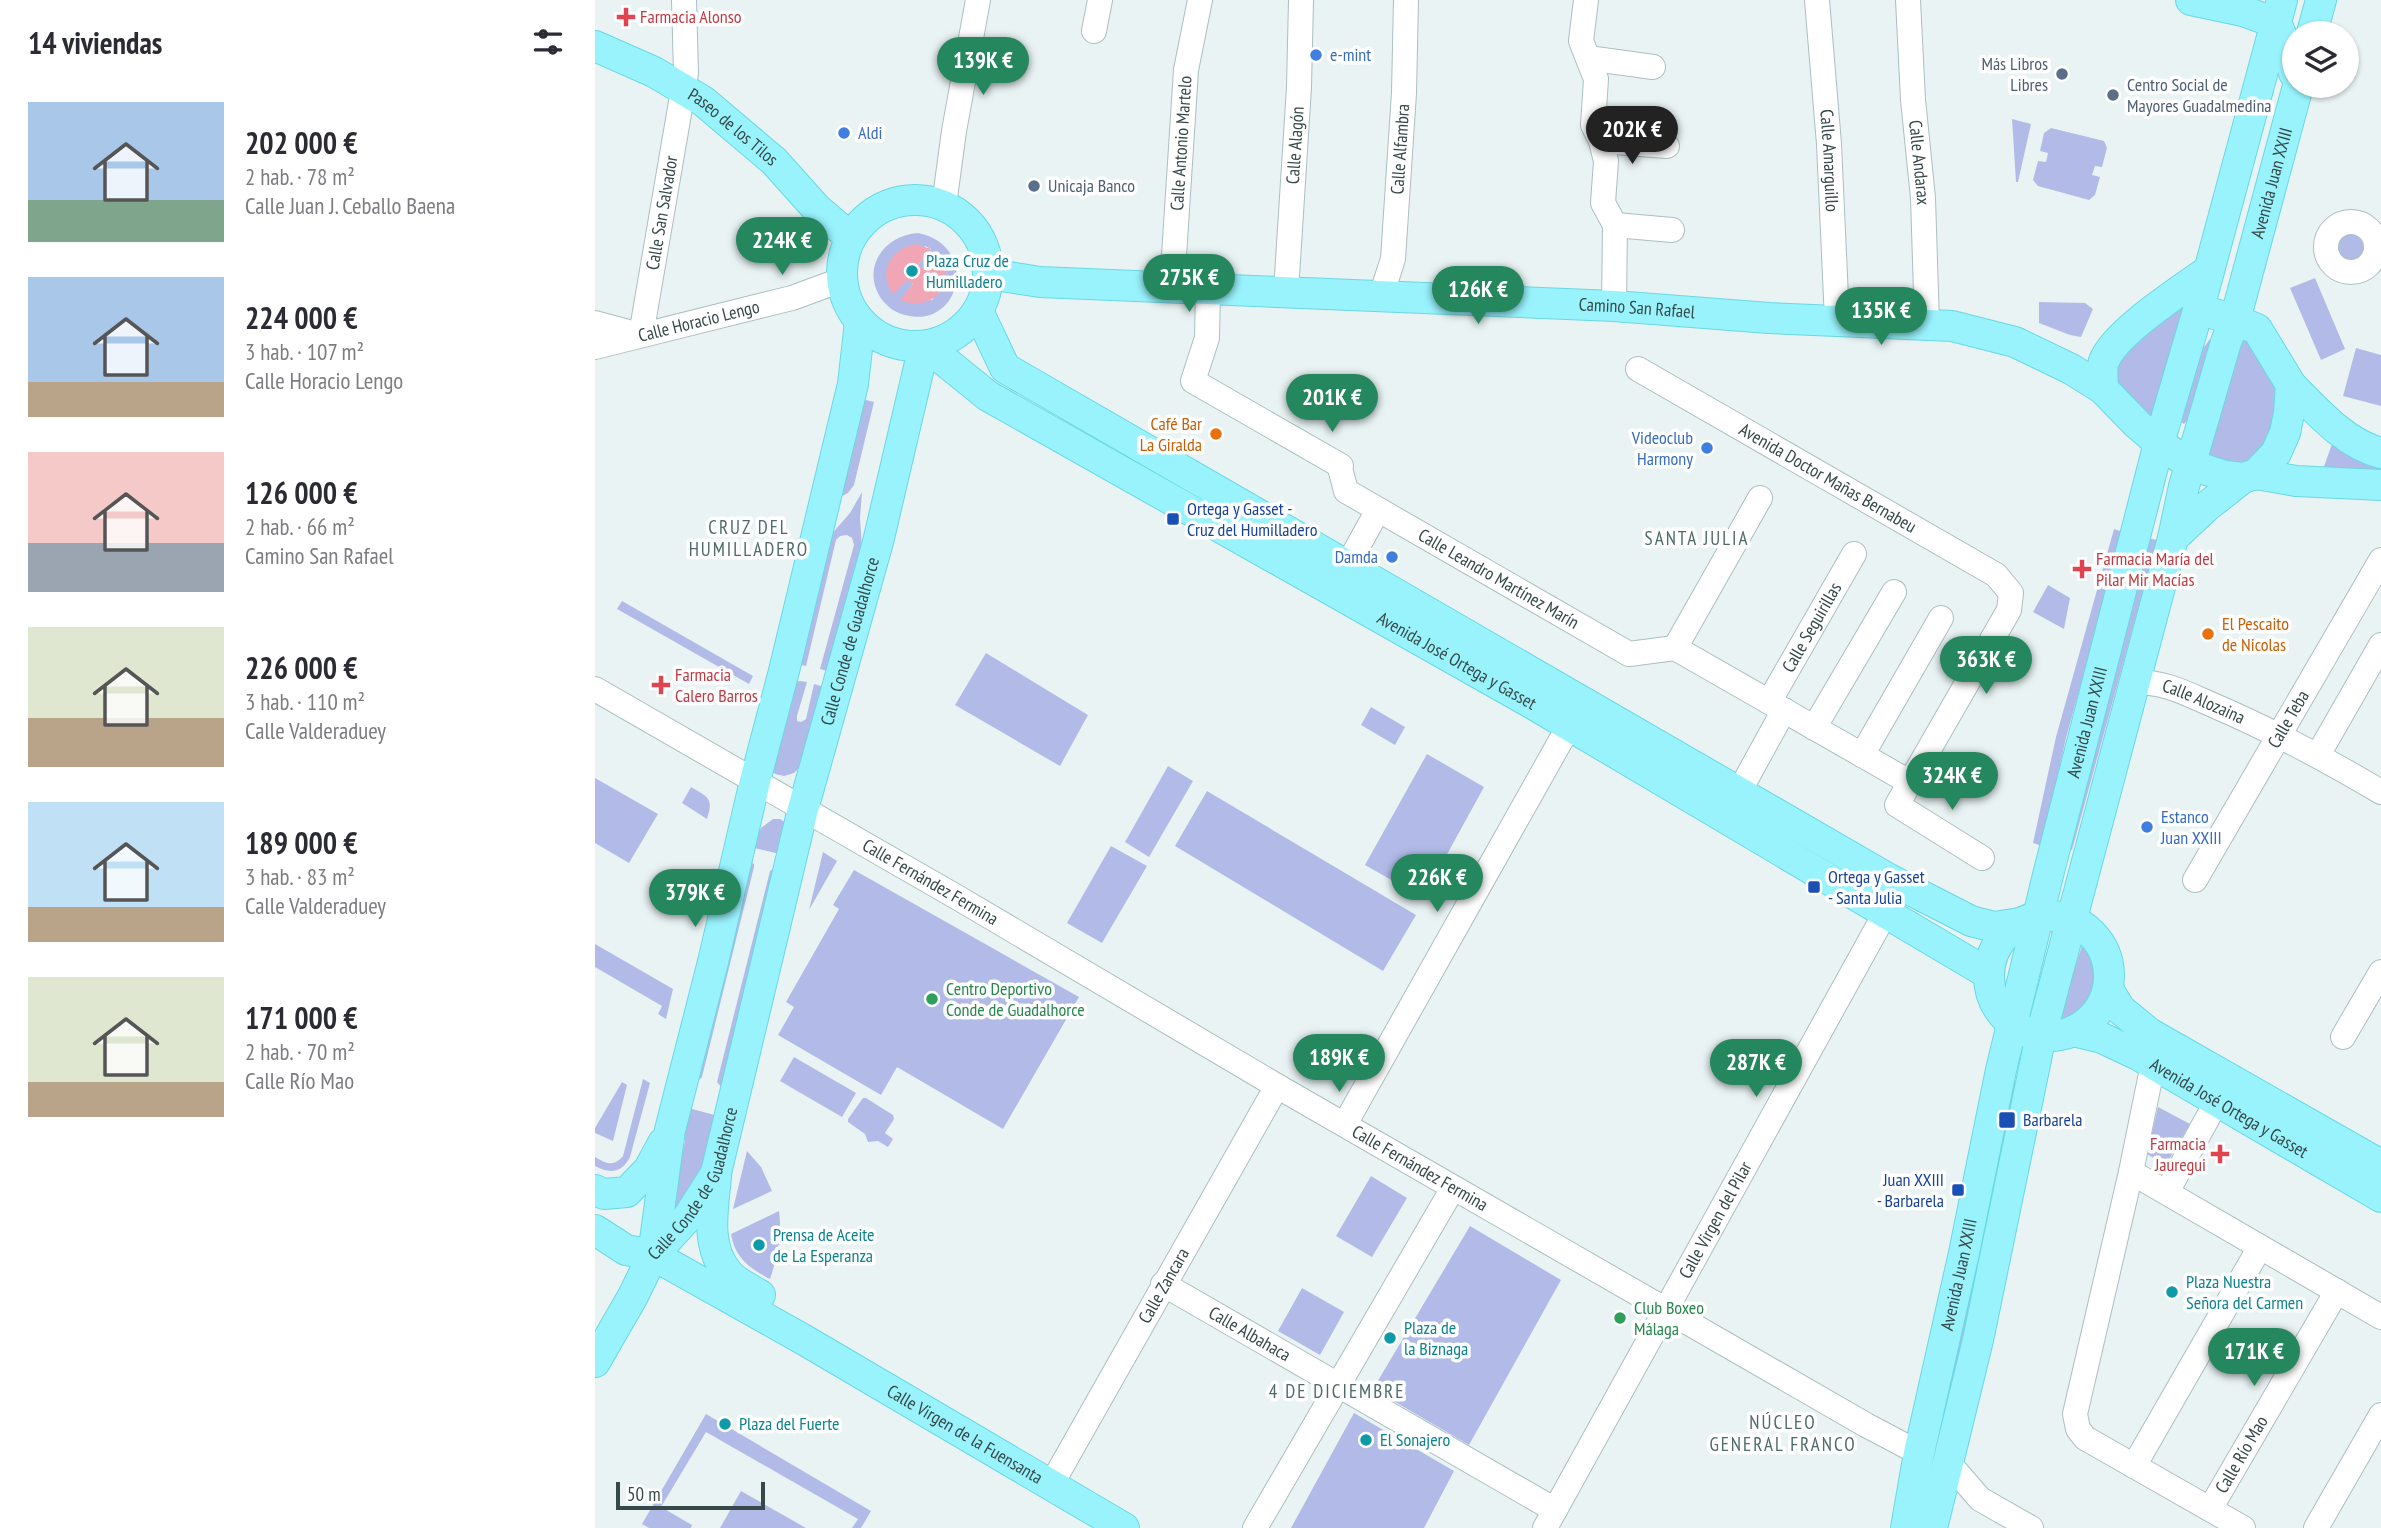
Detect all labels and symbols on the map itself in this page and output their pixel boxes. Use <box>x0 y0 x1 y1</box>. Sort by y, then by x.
place label: Farmacia Alonso <box>640 5 742 28</box>
marker: Farmacia Alonso <box>618 9 634 25</box>
pin: 139K € <box>926 38 1040 97</box>
place label: e-mint <box>1330 43 1371 66</box>
marker: e-mint <box>1308 47 1324 63</box>
place label: Más Libros Libres <box>1981 52 2048 96</box>
marker: Más Libros Libres <box>2054 66 2070 82</box>
place label: Centro Social de Mayores Guadalmedina <box>2127 73 2272 117</box>
street label: Calle Antonio Martelo <box>1165 75 1197 211</box>
street label: Paseo de los Tilos <box>684 83 783 171</box>
marker: Centro Social de Mayores Guadalmedina <box>2105 87 2121 103</box>
street label: Calle Alfambra <box>1385 103 1414 195</box>
street label: Calle Alagón <box>1281 106 1309 185</box>
pin: 202K € <box>1575 106 1689 166</box>
street label: Calle Amarguillo <box>1815 108 1844 212</box>
street label: Calle Andarax <box>1904 119 1935 206</box>
place label: Aldi <box>858 121 882 144</box>
marker: Aldi <box>836 125 852 141</box>
street label: Avenida Juan XXIII <box>2245 125 2297 241</box>
street label: Calle San Salvador <box>640 154 683 272</box>
place label: Unicaja Banco <box>1048 174 1135 197</box>
marker: Unicaja Banco <box>1026 178 1042 194</box>
pin: 224K € <box>725 218 839 277</box>
place label: Plaza Cruz de Humilladero <box>926 249 1009 293</box>
pin: 275K € <box>1132 254 1246 314</box>
marker: Plaza Cruz de Humilladero <box>904 263 920 279</box>
pin: 126K € <box>1421 266 1535 326</box>
pin: 135K € <box>1824 288 1938 347</box>
street label: Camino San Rafael <box>1578 293 1697 323</box>
street label: Calle Horacio Lengo <box>636 295 762 347</box>
pin: 201K € <box>1275 374 1389 434</box>
place label: Café Bar La Giralda <box>1140 412 1202 456</box>
street label: Avenida Doctor Mañas Bernabeu <box>1735 418 1921 538</box>
marker: Café Bar La Giralda <box>1208 426 1224 442</box>
place label: Videoclub Harmony <box>1631 426 1693 470</box>
marker: Videoclub Harmony <box>1699 440 1715 456</box>
place label: Ortega y Gasset - Cruz del Humilladero <box>1187 497 1318 541</box>
marker: Ortega y Gasset - Cruz del Humilladero <box>1165 511 1181 527</box>
district label: CRUZ DEL HUMILLADERO <box>689 515 809 561</box>
street label: Calle Leandro Martínez Marín <box>1414 523 1583 634</box>
district label: SANTA JULIA <box>1645 526 1749 550</box>
place label: Damda <box>1335 545 1378 568</box>
place label: Farmacia María del Pilar Mir Macías <box>2096 547 2215 591</box>
marker: Damda <box>1384 549 1400 565</box>
street label: Calle Conde de Guadalhorce <box>815 554 884 728</box>
marker: Farmacia María del Pilar Mir Macías <box>2074 561 2090 577</box>
street label: Calle Seguirillas <box>1777 578 1846 676</box>
street label: Avenida José Ortega y Gasset <box>1373 606 1541 715</box>
place label: El Pescaito de Nicolas <box>2222 612 2289 656</box>
marker: El Pescaito de Nicolas <box>2200 626 2216 642</box>
pin: 363K € <box>1929 636 2043 696</box>
place label: Farmacia Calero Barros <box>675 663 758 707</box>
street label: Avenida Juan XXIII <box>2061 664 2112 780</box>
street label: Calle Alozaina <box>2160 674 2249 729</box>
marker: Farmacia Calero Barros <box>653 677 669 693</box>
street label: Calle Teba <box>2262 686 2314 752</box>
pin: 324K € <box>1895 752 2009 812</box>
place label: Estanco Juan XXIII <box>2160 805 2222 849</box>
marker: Estanco Juan XXIII <box>2139 819 2155 835</box>
street label: Calle Fernández Fermina <box>859 833 1003 930</box>
pin: 226K € <box>1380 855 1494 914</box>
place label: Ortega y Gasset - Santa Julia <box>1828 865 1925 909</box>
pin: 379K € <box>638 870 752 929</box>
marker: Ortega y Gasset - Santa Julia <box>1806 879 1822 895</box>
place label: Centro Deportivo Conde de Guadalhorce <box>946 977 1085 1021</box>
marker: Centro Deportivo Conde de Guadalhorce <box>924 991 940 1007</box>
pin: 189K € <box>1282 1034 1396 1094</box>
pin: 287K € <box>1699 1040 1813 1099</box>
street label: Avenida José Ortega y Gasset <box>2146 1053 2312 1163</box>
street label: Calle Conde de Guadalhorce <box>642 1105 742 1264</box>
place label: Barbarela <box>2023 1108 2082 1131</box>
marker: Barbarela <box>1997 1110 2017 1130</box>
street label: Calle Fernández Fermina <box>1348 1120 1492 1216</box>
place label: Farmacia Jauregui <box>2150 1132 2206 1176</box>
marker: Farmacia Jauregui <box>2212 1146 2228 1162</box>
street label: Calle Virgen del Pilar <box>1673 1157 1757 1282</box>
place label: Juan XXIII - Barbarela <box>1877 1168 1944 1212</box>
marker: Juan XXIII - Barbarela <box>1950 1182 1966 1198</box>
street label: Avenida Juan XXIII <box>1935 1217 1982 1333</box>
place label: Prensa de Aceite de La Esperanza <box>773 1223 875 1267</box>
marker: Prensa de Aceite de La Esperanza <box>751 1237 767 1253</box>
street label: Calle Zancara <box>1133 1244 1194 1327</box>
place label: Plaza Nuestra Señora del Carmen <box>2186 1270 2303 1314</box>
marker: Plaza Nuestra Señora del Carmen <box>2164 1284 2180 1300</box>
place label: Club Boxeo Málaga <box>1634 1296 1704 1340</box>
street label: Calle Albahaca <box>1205 1301 1295 1366</box>
marker: Club Boxeo Málaga <box>1612 1310 1628 1326</box>
place label: Plaza de la Biznaga <box>1404 1316 1468 1360</box>
pin: 171K € <box>2197 1328 2311 1388</box>
marker: Plaza de la Biznaga <box>1382 1330 1398 1346</box>
street label: Calle Virgen de la Fuensanta <box>883 1379 1047 1489</box>
district label: 4 DE DICIEMBRE <box>1269 1379 1405 1403</box>
district label: NÚCLEO GENERAL FRANCO <box>1709 1410 1857 1456</box>
street label: Calle Río Mao <box>2210 1411 2273 1497</box>
place label: Plaza del Fuerte <box>739 1412 840 1435</box>
marker: Plaza del Fuerte <box>717 1416 733 1432</box>
place label: El Sonajero <box>1380 1428 1451 1451</box>
marker: El Sonajero <box>1358 1432 1374 1448</box>
scale bar <box>616 1479 765 1511</box>

